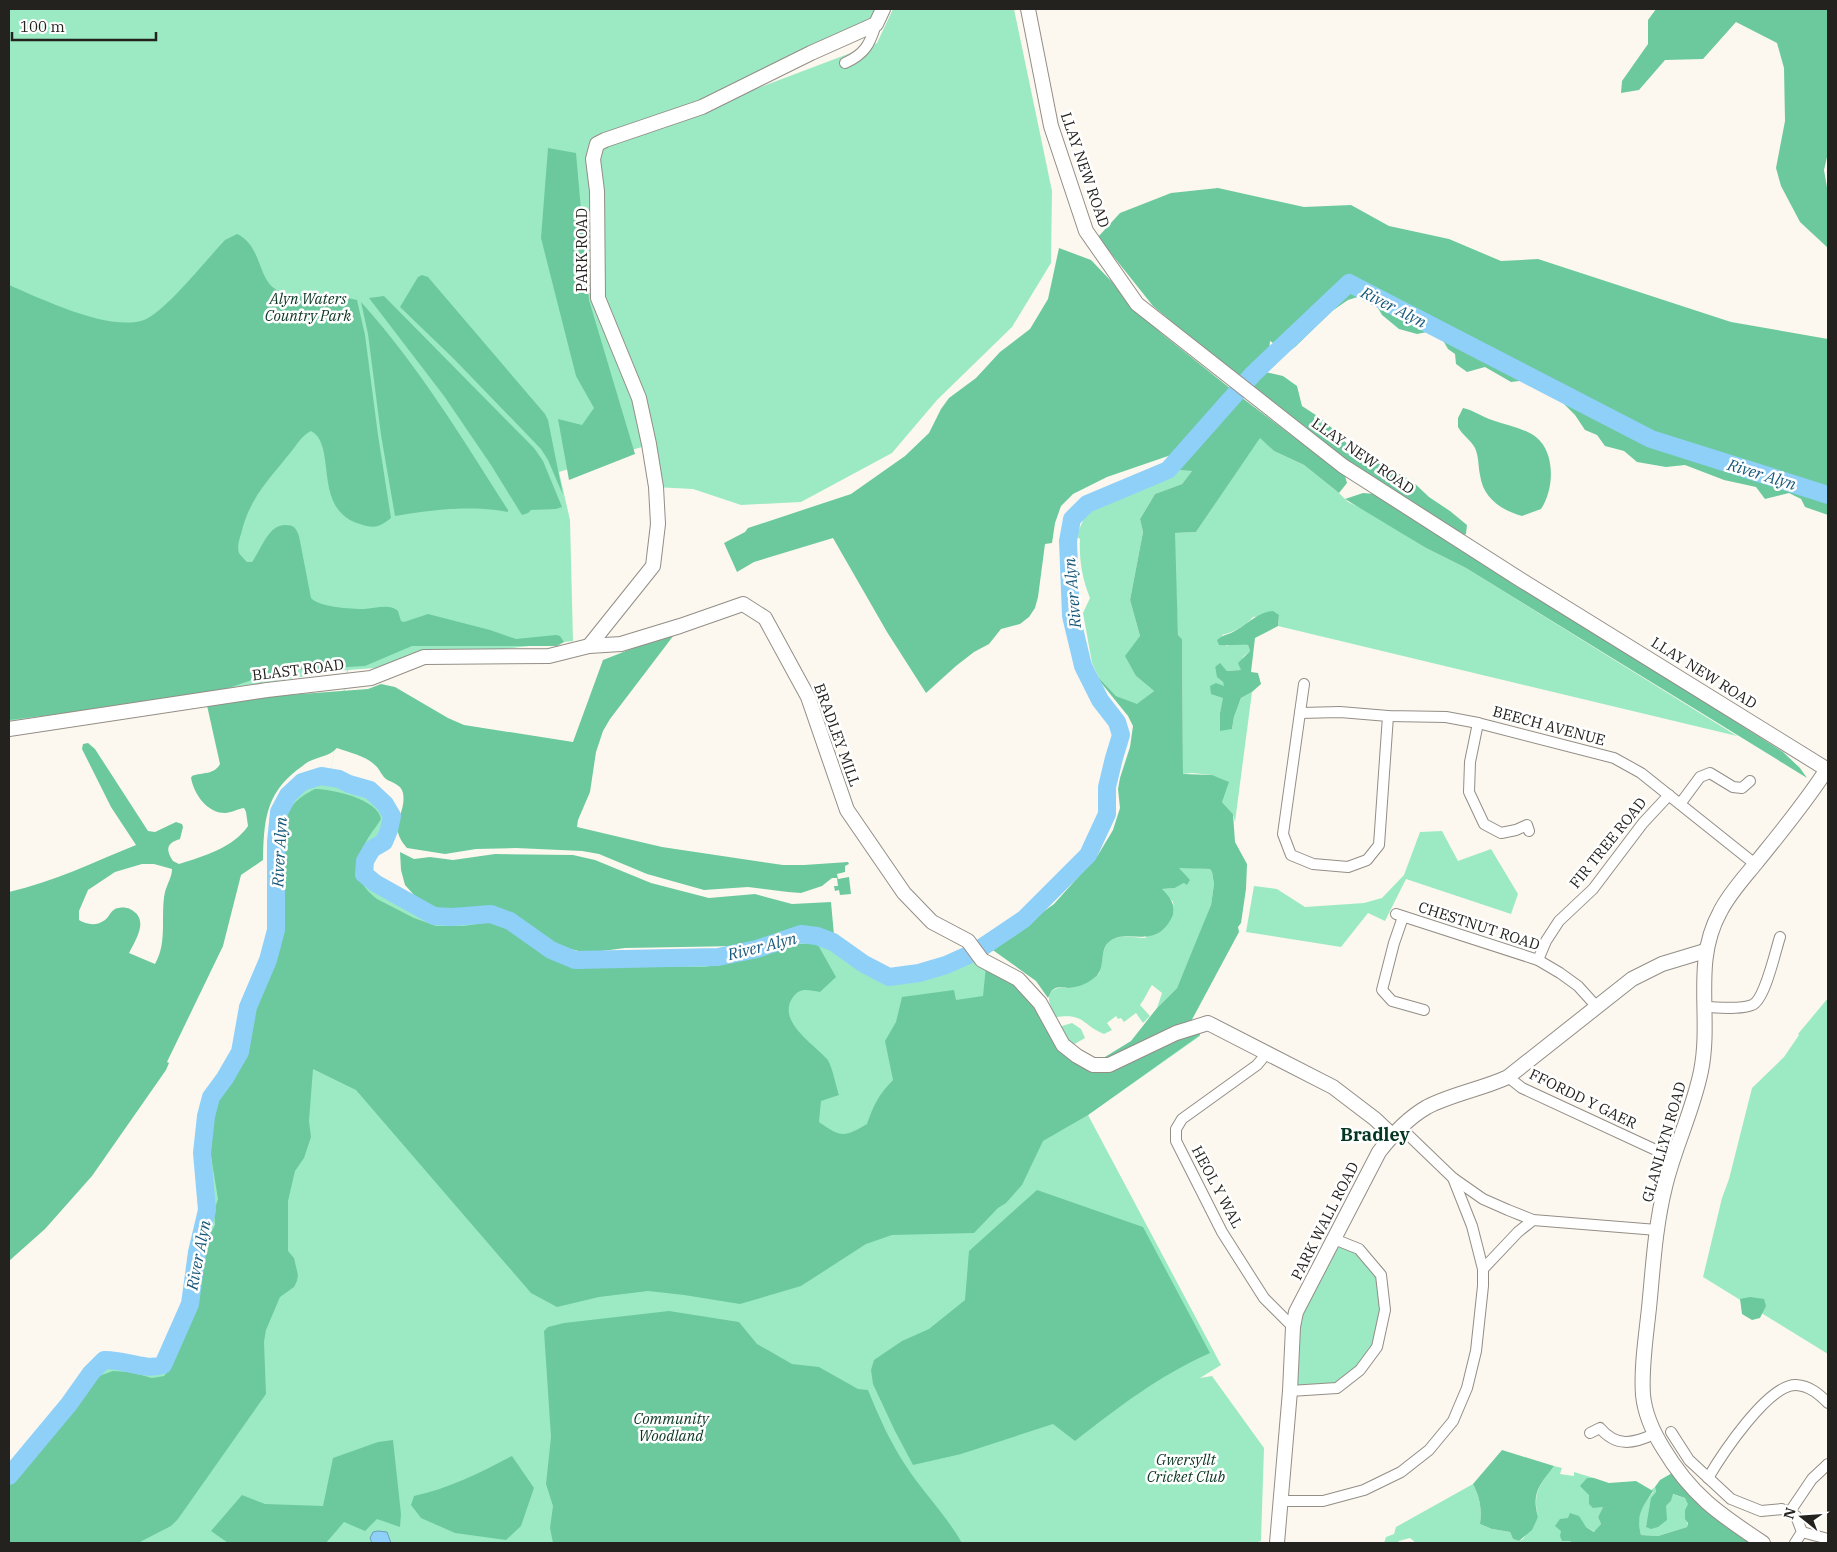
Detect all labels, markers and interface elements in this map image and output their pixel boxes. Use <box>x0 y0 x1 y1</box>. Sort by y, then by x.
scale bar <box>12 10 156 42</box>
text: 100 m <box>20 17 65 36</box>
street label: LLAY NEW ROAD <box>1057 110 1114 230</box>
street label: PARK ROAD <box>572 208 591 292</box>
water label: River Alyn <box>1357 282 1430 332</box>
park label: Alyn Waters Country Park <box>265 289 351 325</box>
street label: LLAY NEW ROAD <box>1308 413 1418 498</box>
water label: River Alyn <box>1724 454 1799 494</box>
water label: River Alyn <box>1059 557 1085 630</box>
street label: LLAY NEW ROAD <box>1648 632 1761 713</box>
street label: BLAST ROAD <box>251 654 345 685</box>
street label: BRADLEY MILL <box>810 681 865 789</box>
street label: BEECH AVENUE <box>1491 701 1607 750</box>
street label: FIR TREE ROAD <box>1565 793 1650 892</box>
water label: River Alyn <box>267 816 291 889</box>
street label: CHESTNUT ROAD <box>1416 897 1542 954</box>
water label: River Alyn <box>724 928 799 964</box>
street label: FFORDD Y GAER <box>1526 1064 1640 1133</box>
street label: GLANLLYN ROAD <box>1637 1079 1690 1204</box>
district label: Bradley <box>1340 1123 1410 1146</box>
street label: HEOL Y WAL <box>1188 1142 1247 1231</box>
street label: PARK WALL ROAD <box>1287 1159 1363 1283</box>
water label: River Alyn <box>181 1218 215 1292</box>
park label: Community Woodland <box>633 1409 710 1445</box>
park label: Gwersyllt Cricket Club <box>1147 1450 1226 1486</box>
north arrow <box>1777 1492 1827 1542</box>
text: N <box>1779 1505 1800 1521</box>

